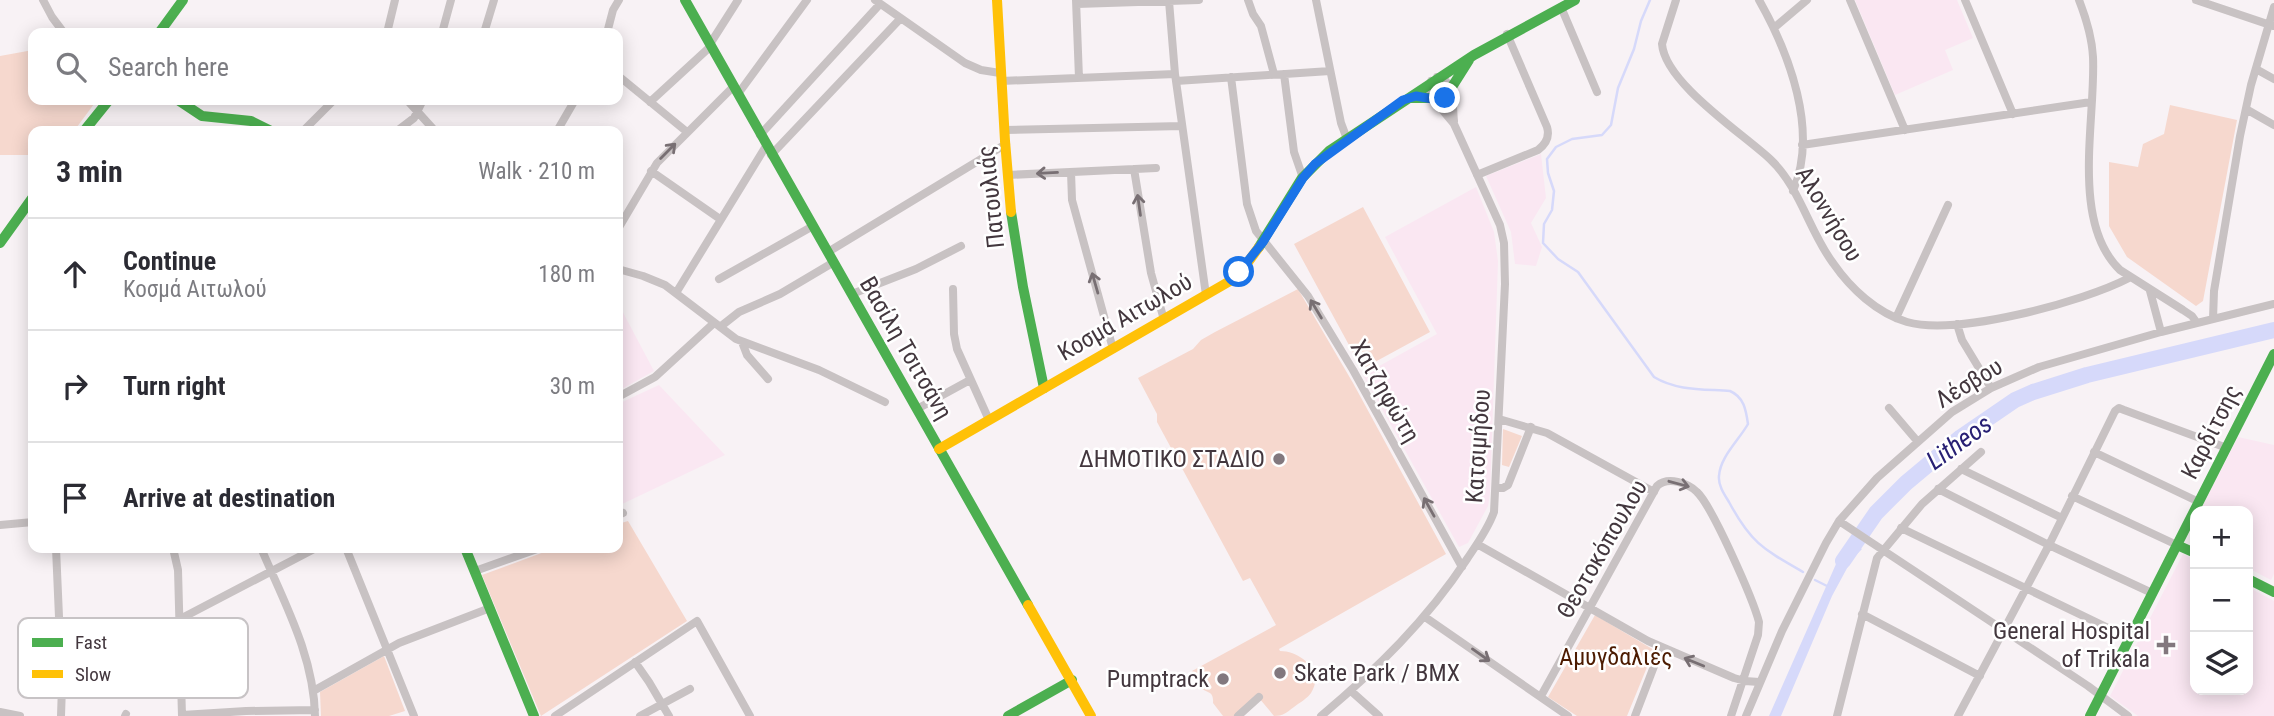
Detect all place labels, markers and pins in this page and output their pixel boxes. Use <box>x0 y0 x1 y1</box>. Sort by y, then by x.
place label: ΔΗΜΟΤΙΚΟ ΣΤΑΔΙΟ <box>1079 445 1265 473</box>
marker: ΔΗΜΟΤΙΚΟ ΣΤΑΔΙΟ <box>1271 451 1287 467</box>
place label: General Hospital of Trikala <box>1993 617 2150 673</box>
marker: General Hospital of Trikala <box>2156 635 2176 655</box>
place label: Skate Park / BMX <box>1294 659 1460 687</box>
place label: Pumptrack <box>1107 665 1209 693</box>
marker: Skate Park / BMX <box>1272 665 1288 681</box>
marker: Pumptrack <box>1215 671 1231 687</box>

